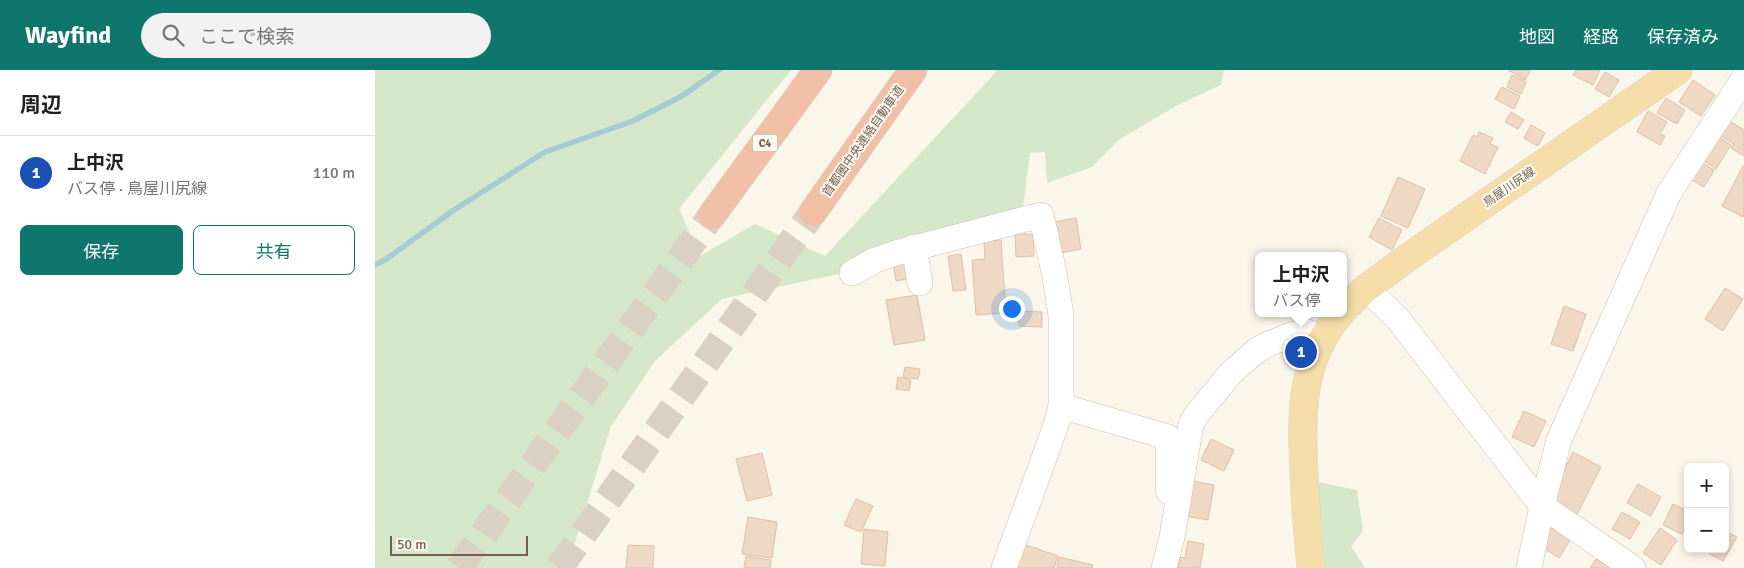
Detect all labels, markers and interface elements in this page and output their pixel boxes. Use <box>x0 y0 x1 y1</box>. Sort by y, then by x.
search box <box>141 13 491 58</box>
text: Wayfind <box>25 20 111 50</box>
icon: search <box>159 21 187 49</box>
text: ここで検索 <box>199 25 294 49</box>
text: 地図 <box>1519 26 1555 48</box>
text: 経路 <box>1583 26 1619 48</box>
text: 保存済み <box>1647 26 1719 48</box>
street label: 首都圏中央連絡自動車道 <box>819 83 907 200</box>
text: 周辺 <box>20 92 62 118</box>
road number: C4 <box>753 134 777 152</box>
text: 上中沢 <box>67 151 124 175</box>
text: 1 <box>32 163 40 183</box>
text: 110 m <box>313 163 355 183</box>
street label: 鳥屋川尻線 <box>1480 164 1538 211</box>
text: バス停 · 鳥屋川尻線 <box>67 179 207 199</box>
button: 保存 <box>20 225 183 275</box>
button: 共有 <box>193 225 355 275</box>
popup <box>1255 252 1347 317</box>
text: 上中沢 <box>1272 263 1330 287</box>
text: バス停 <box>1272 291 1321 311</box>
your location <box>999 296 1025 322</box>
pin: 1 <box>1285 333 1317 371</box>
map controls <box>1684 463 1729 553</box>
button: + <box>1684 463 1729 508</box>
button: − <box>1684 508 1729 553</box>
scale bar <box>390 533 527 556</box>
text: 50 m <box>397 536 426 553</box>

